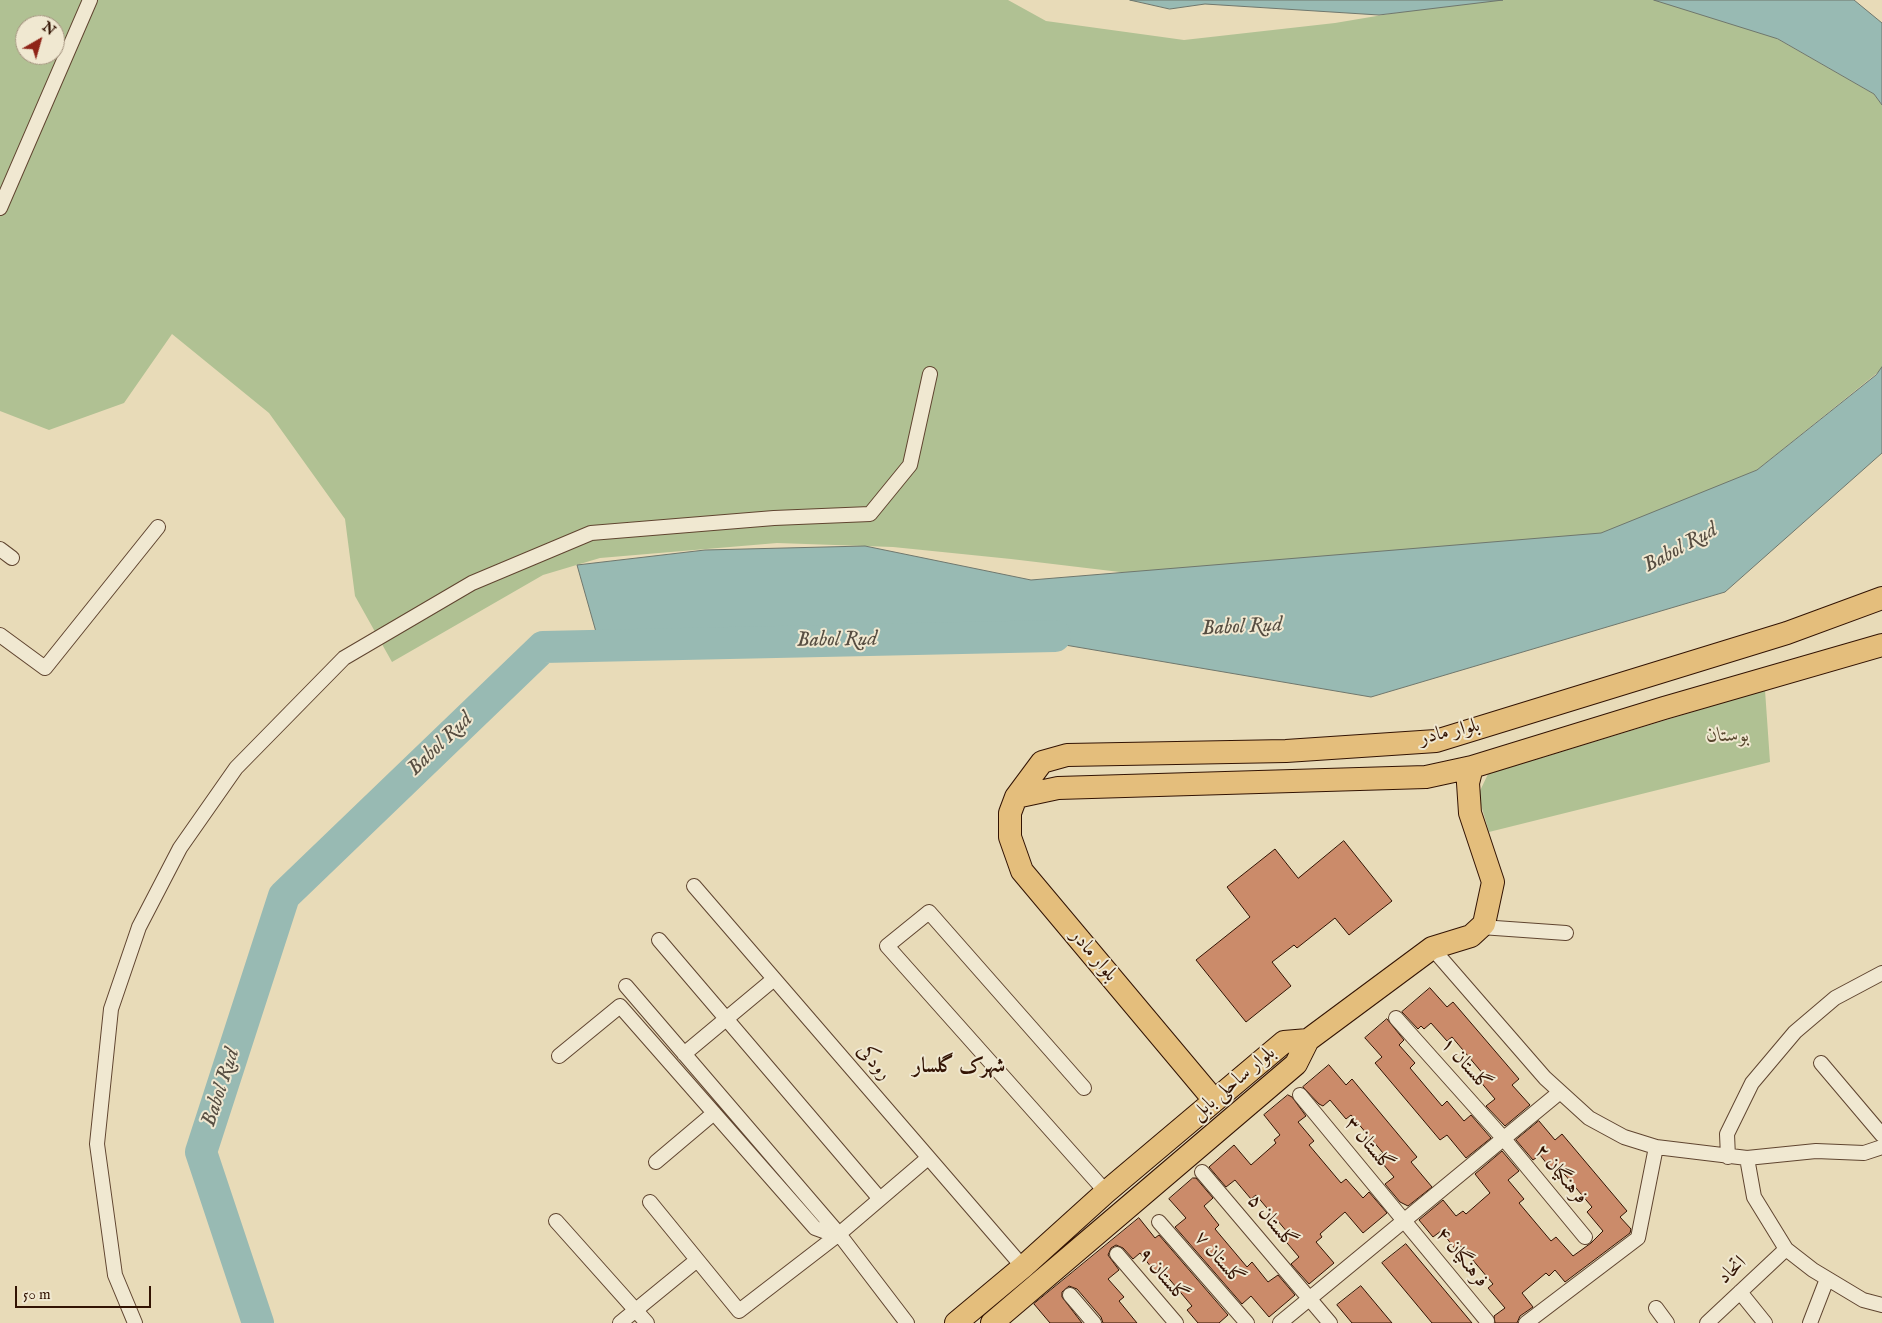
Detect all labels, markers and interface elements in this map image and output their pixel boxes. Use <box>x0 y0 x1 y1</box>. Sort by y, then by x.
north arrow <box>15 15 65 65</box>
text: N <box>38 18 59 40</box>
water label: Babol Rud <box>1640 518 1722 580</box>
water label: Babol Rud <box>1201 613 1283 643</box>
water label: Babol Rud <box>796 628 878 654</box>
water label: Babol Rud <box>403 708 479 782</box>
street label: بلوار مادر <box>1417 714 1483 752</box>
park label: بوستان <box>1707 725 1749 749</box>
street label: بلوار مادر <box>1064 925 1122 987</box>
street label: گلستان ۱ <box>1435 1033 1495 1097</box>
street label: رودکی <box>851 1040 895 1086</box>
street label: بلوار ساحلی بابل <box>1187 1042 1281 1126</box>
water label: Babol Rud <box>198 1046 246 1130</box>
district label: شهرک گلسار <box>913 1055 1005 1081</box>
street label: گلستان ۳ <box>1338 1113 1398 1177</box>
street label: فرهنگیان ۲ <box>1528 1140 1592 1210</box>
street label: گلستان ۵ <box>1241 1190 1301 1254</box>
street label: فرهنگیان ۴ <box>1429 1223 1493 1293</box>
street label: گلستان ۷ <box>1188 1227 1248 1291</box>
street label: گلستان ۹ <box>1132 1244 1192 1308</box>
street label: اتحاد <box>1714 1252 1752 1290</box>
scale bar <box>18 1276 154 1308</box>
text: 50 m <box>23 1285 51 1304</box>

